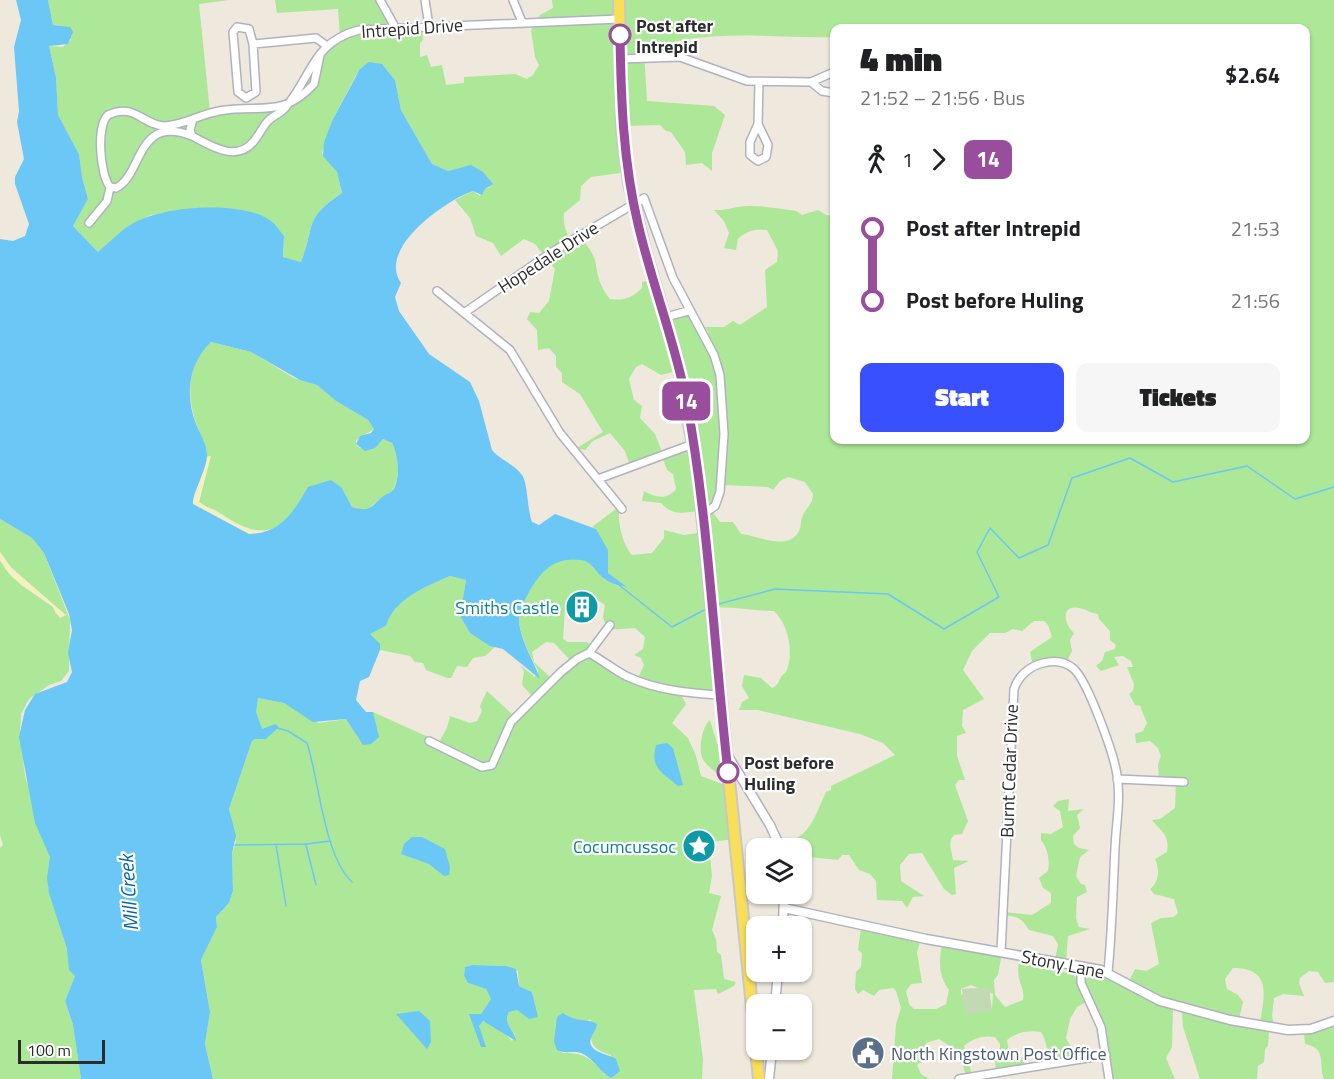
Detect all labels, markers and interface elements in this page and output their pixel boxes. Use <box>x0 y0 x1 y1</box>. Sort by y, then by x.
street label: Intrepid Drive <box>360 11 464 45</box>
place label: Post after Intrepid <box>636 12 714 60</box>
marker: Post after Intrepid <box>609 24 631 46</box>
text: 4 min <box>860 34 942 84</box>
text: $2.64 <box>1225 58 1280 92</box>
text: 21:52 – 21:56 · Bus <box>860 82 1025 113</box>
icon: walk <box>860 143 893 176</box>
icon: forward <box>922 143 955 176</box>
text: 14 <box>976 143 1000 175</box>
text: 1 <box>902 144 913 175</box>
text: Post after Intrepid <box>906 211 1081 245</box>
text: 21:53 <box>1231 213 1280 244</box>
street label: Hopedale Drive <box>492 214 604 300</box>
text: Post before Huling <box>906 283 1083 317</box>
text: 21:56 <box>1231 285 1280 316</box>
button: Start <box>860 363 1064 432</box>
button: Tickets <box>1076 363 1280 432</box>
line badge: 14 <box>659 382 713 420</box>
text: 14 <box>674 385 698 417</box>
building icon: Smiths Castle <box>564 589 600 625</box>
place label: Smiths Castle <box>455 594 559 621</box>
street label: Burnt Cedar Drive <box>993 704 1025 838</box>
place label: Post before Huling <box>744 749 834 797</box>
marker: Post before Huling <box>717 761 739 783</box>
place icon: Cocumcussoc <box>681 828 717 864</box>
place label: Cocumcussoc <box>573 833 676 860</box>
map controls <box>746 838 812 1060</box>
button: layers <box>746 838 812 904</box>
water label: Mill Creek <box>110 852 146 932</box>
button: + <box>746 916 812 982</box>
street label: Stony Lane <box>1019 943 1107 985</box>
button: − <box>746 994 812 1060</box>
public building icon: North Kingstown Post Office <box>850 1035 886 1071</box>
scale bar <box>18 1037 105 1064</box>
text: 100 m <box>27 1038 71 1062</box>
place label: North Kingstown Post Office <box>891 1040 1107 1067</box>

